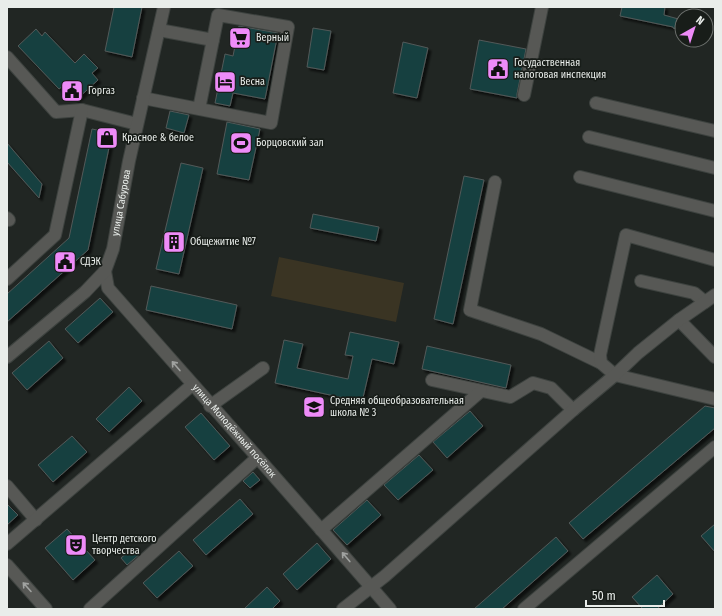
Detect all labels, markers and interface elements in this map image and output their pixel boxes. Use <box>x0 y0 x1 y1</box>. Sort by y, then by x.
north arrow <box>674 8 714 48</box>
text: N <box>693 13 707 28</box>
supermarket icon: Верный <box>227 25 253 51</box>
place label: Верный <box>256 32 289 44</box>
public building icon: Госудаственная налоговая инспекция <box>485 56 511 82</box>
place label: Госудаственная налоговая инспекция <box>514 57 606 81</box>
hotel icon: Весна <box>212 69 238 95</box>
place label: Весна <box>240 76 265 88</box>
public building icon: Горгаз <box>59 78 85 104</box>
place label: Горгаз <box>88 85 115 97</box>
shop icon: Красное & белое <box>94 125 120 151</box>
sports icon: Борцовский зал <box>228 130 254 156</box>
place label: Красное & белое <box>122 132 194 144</box>
place label: Борцовский зал <box>256 137 324 149</box>
street label: улица Сабурова <box>109 168 133 237</box>
building icon: Общежитие №7 <box>161 229 187 255</box>
place label: Общежитие №7 <box>190 236 256 248</box>
public building icon: СДЭК <box>52 249 78 275</box>
place label: СДЭК <box>80 256 101 268</box>
one-way arrow <box>171 361 180 371</box>
street label: улица Молодёжный посёлок <box>190 382 279 480</box>
school or university icon: Средняя общеобразовательная школа № 3 <box>301 394 327 420</box>
place label: Средняя общеобразовательная школа № 3 <box>330 395 464 419</box>
theatre icon: Центр детского творчества <box>63 532 89 558</box>
place label: Центр детского творчества <box>92 533 157 557</box>
one-way arrow <box>341 552 350 562</box>
one-way arrow <box>22 582 31 592</box>
scale bar <box>586 582 664 608</box>
text: 50 m <box>592 589 616 603</box>

